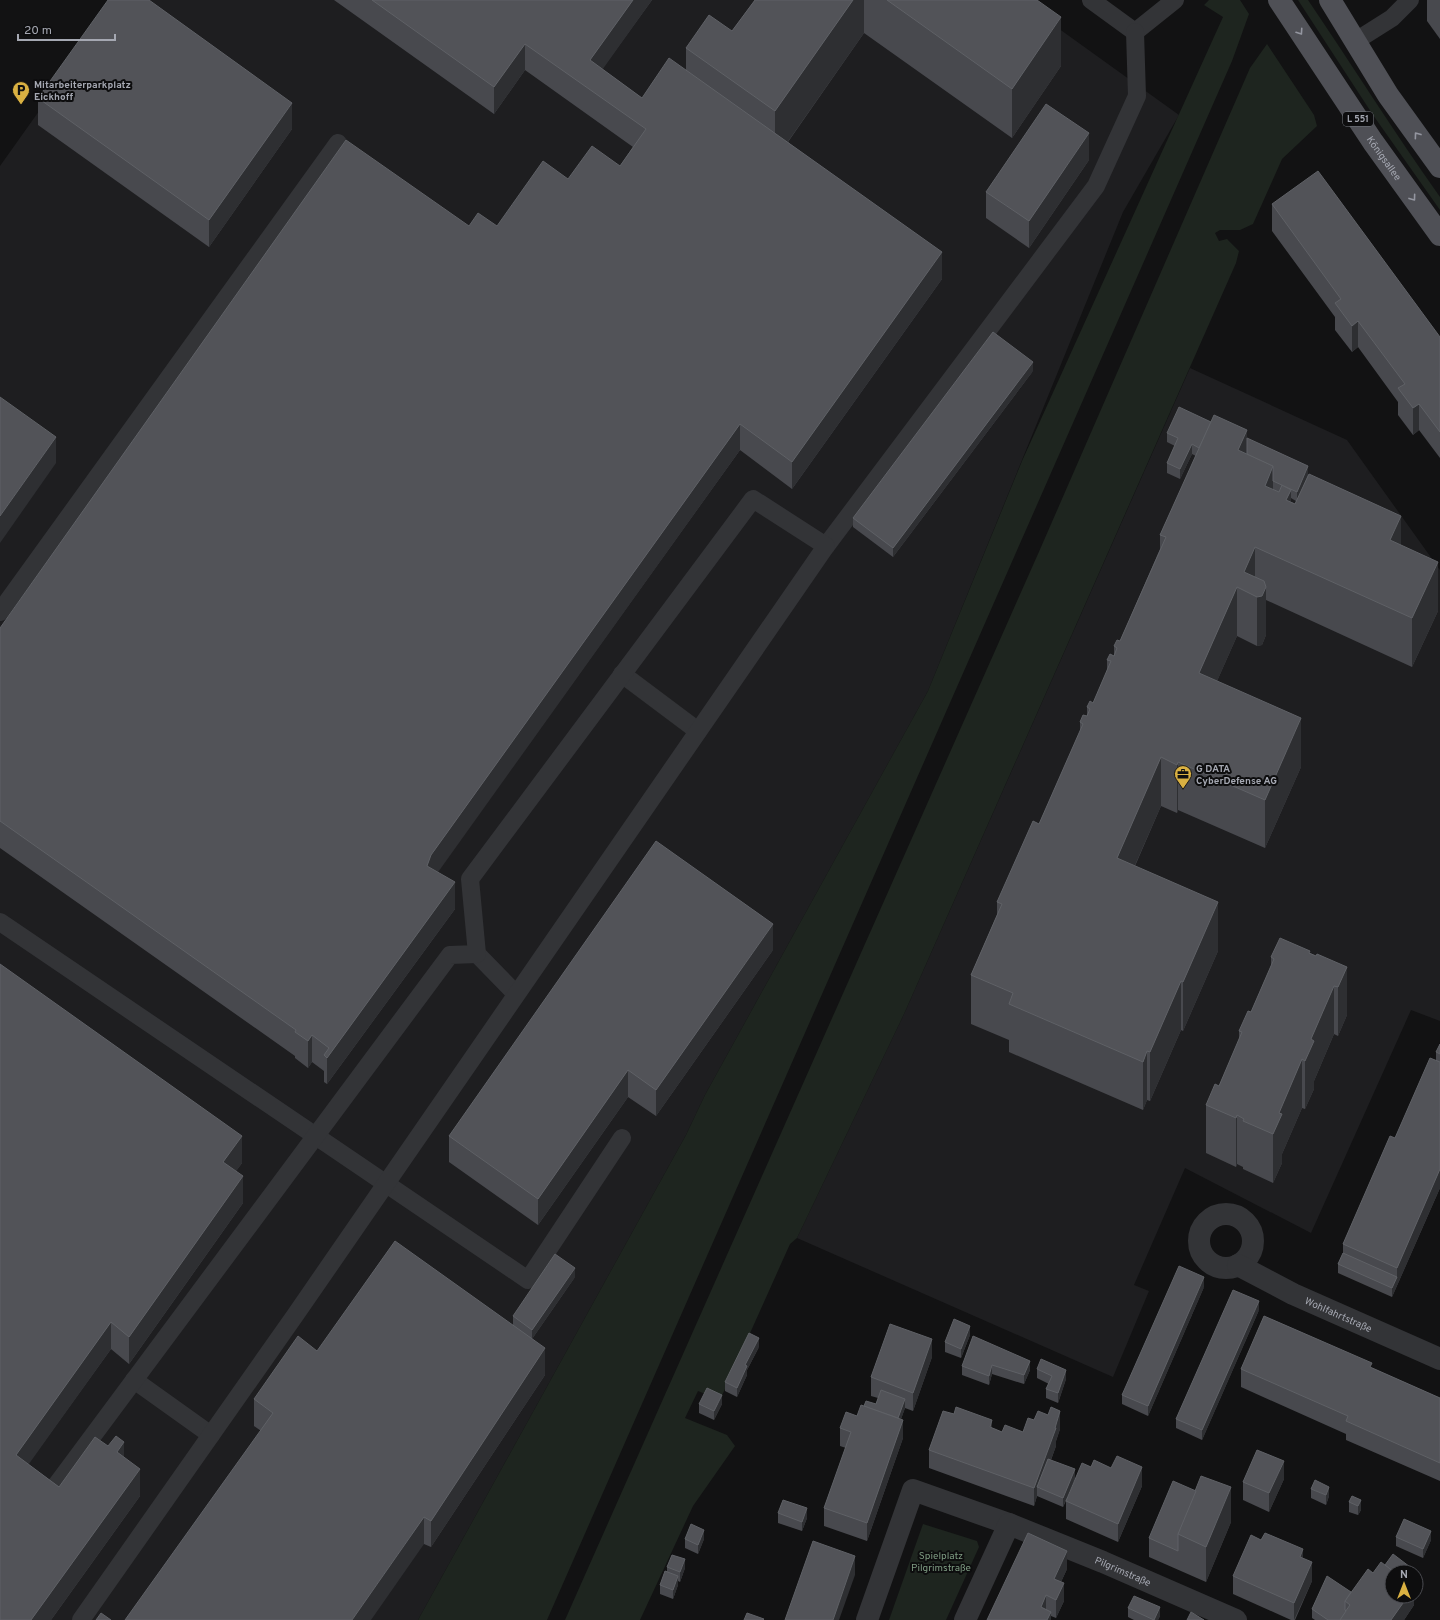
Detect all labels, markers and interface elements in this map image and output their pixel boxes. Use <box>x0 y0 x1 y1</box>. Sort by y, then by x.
scale bar <box>18 16 115 42</box>
text: 20 m <box>24 23 52 39</box>
one-way arrow <box>1295 28 1302 35</box>
place label: Mitarbeiterparkplatz Eickhoff <box>34 79 131 104</box>
parking icon: Mitarbeiterparkplatz Eickhoff <box>11 80 31 105</box>
road number: L 551 <box>1343 112 1373 126</box>
one-way arrow <box>1414 132 1422 139</box>
street label: Königsallee <box>1363 134 1404 184</box>
one-way arrow <box>1408 193 1415 200</box>
place label: G DATA CyberDefense AG <box>1196 763 1277 788</box>
office icon: G DATA CyberDefense AG <box>1173 764 1193 789</box>
street label: Wohlfahrtstraße <box>1302 1295 1374 1336</box>
park label: Spielplatz Pilgrimstraße <box>911 1550 971 1575</box>
street label: Pilgrimstraße <box>1093 1554 1153 1590</box>
north arrow <box>1384 1564 1424 1604</box>
text: N <box>1400 1568 1408 1582</box>

